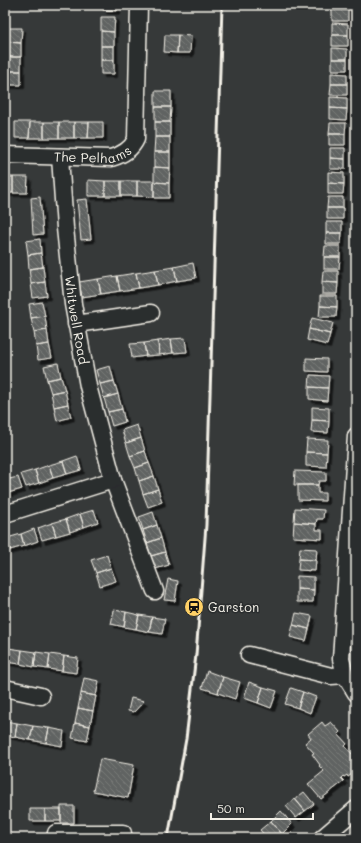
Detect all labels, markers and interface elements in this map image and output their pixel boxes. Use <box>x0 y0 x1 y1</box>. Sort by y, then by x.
street label: The Pelhams <box>54 141 135 167</box>
street label: Whitwell Road <box>62 275 93 366</box>
station icon: Garston <box>183 596 205 618</box>
place label: Garston <box>208 598 259 615</box>
scale bar <box>211 795 313 821</box>
text: 50 m <box>217 800 245 816</box>

